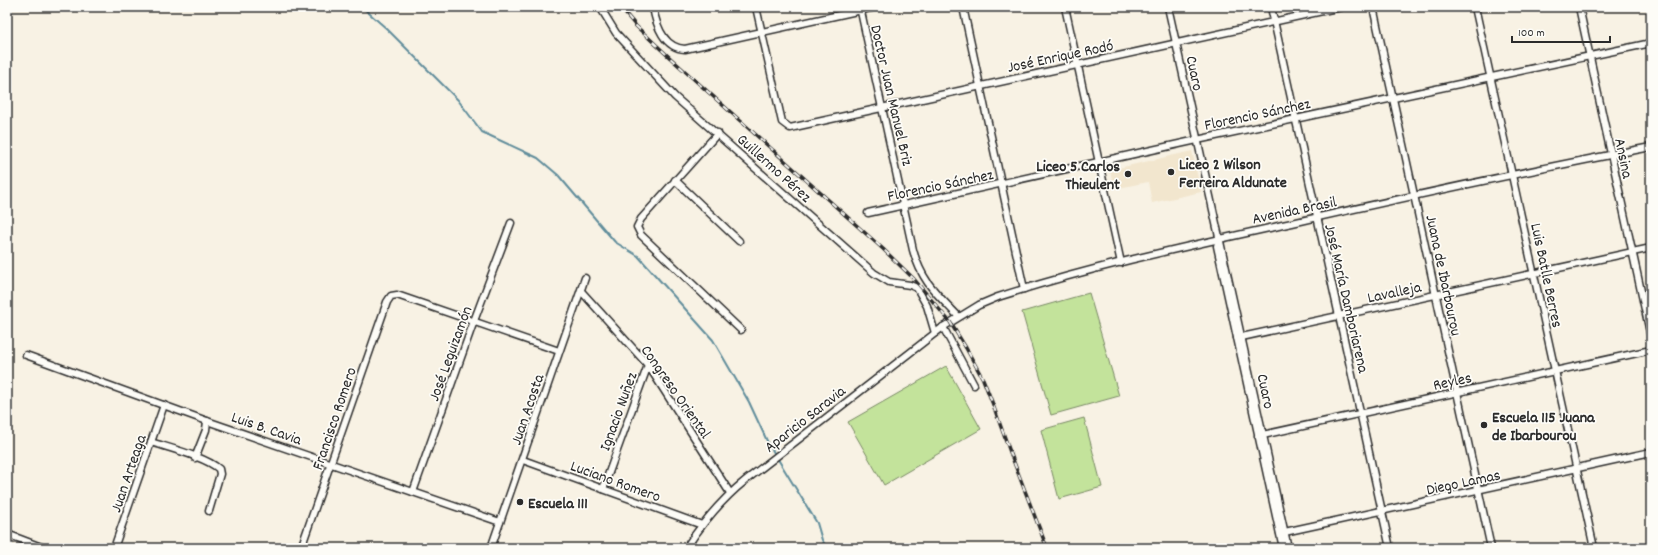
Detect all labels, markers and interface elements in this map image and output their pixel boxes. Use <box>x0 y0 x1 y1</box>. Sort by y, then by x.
scale bar <box>1512 18 1610 44</box>
street label: Doctor Juan Manuel Briz <box>863 23 918 168</box>
text: 100 m <box>1518 25 1545 42</box>
street label: José Enrique Rodó <box>1005 35 1116 80</box>
street label: Cuaro <box>1179 54 1208 93</box>
street label: Florencio Sánchez <box>1202 93 1313 138</box>
street label: Guillermo Pérez <box>731 129 816 209</box>
street label: Ansina <box>1607 136 1638 181</box>
place label: Liceo 2 Wilson Ferreira Aldunate <box>1179 154 1287 195</box>
place label: Liceo 5 Carlos Thieulent <box>1036 156 1120 197</box>
street label: Florencio Sánchez <box>885 164 996 209</box>
marker: Liceo 2 Wilson Ferreira Aldunate <box>1166 167 1176 177</box>
marker: Liceo 5 Carlos Thieulent <box>1123 169 1133 179</box>
street label: Avenida Brasil <box>1250 191 1339 232</box>
street label: Juana de Ibarbourou <box>1418 213 1467 338</box>
street label: Luis Batlle Berres <box>1523 221 1568 330</box>
street label: José María Damboriarena <box>1317 222 1374 376</box>
street label: Lavalleja <box>1365 276 1424 310</box>
street label: José Leguizamón <box>423 303 479 405</box>
street label: Congreso Oriental <box>634 341 716 444</box>
street label: Francisco Romero <box>307 364 364 473</box>
street label: Reyles <box>1431 367 1474 398</box>
street label: Ignacio Nuñez <box>594 369 644 454</box>
street label: Juan Acosta <box>505 371 551 448</box>
street label: Cuaro <box>1250 372 1279 411</box>
street label: Aparicio Saravia <box>760 381 852 459</box>
street label: Luis B. Cavia <box>228 407 305 452</box>
place label: Escuela 115 Juana de Ibarbourou <box>1492 407 1596 448</box>
marker: Escuela 115 Juana de Ibarbourou <box>1479 420 1489 430</box>
street label: Juan Arteaga <box>105 431 154 516</box>
street label: Luciano Romero <box>567 455 663 509</box>
street label: Diego Lamas <box>1424 464 1503 503</box>
place label: Escuela 111 <box>528 493 588 516</box>
marker: Escuela 111 <box>515 497 525 507</box>

